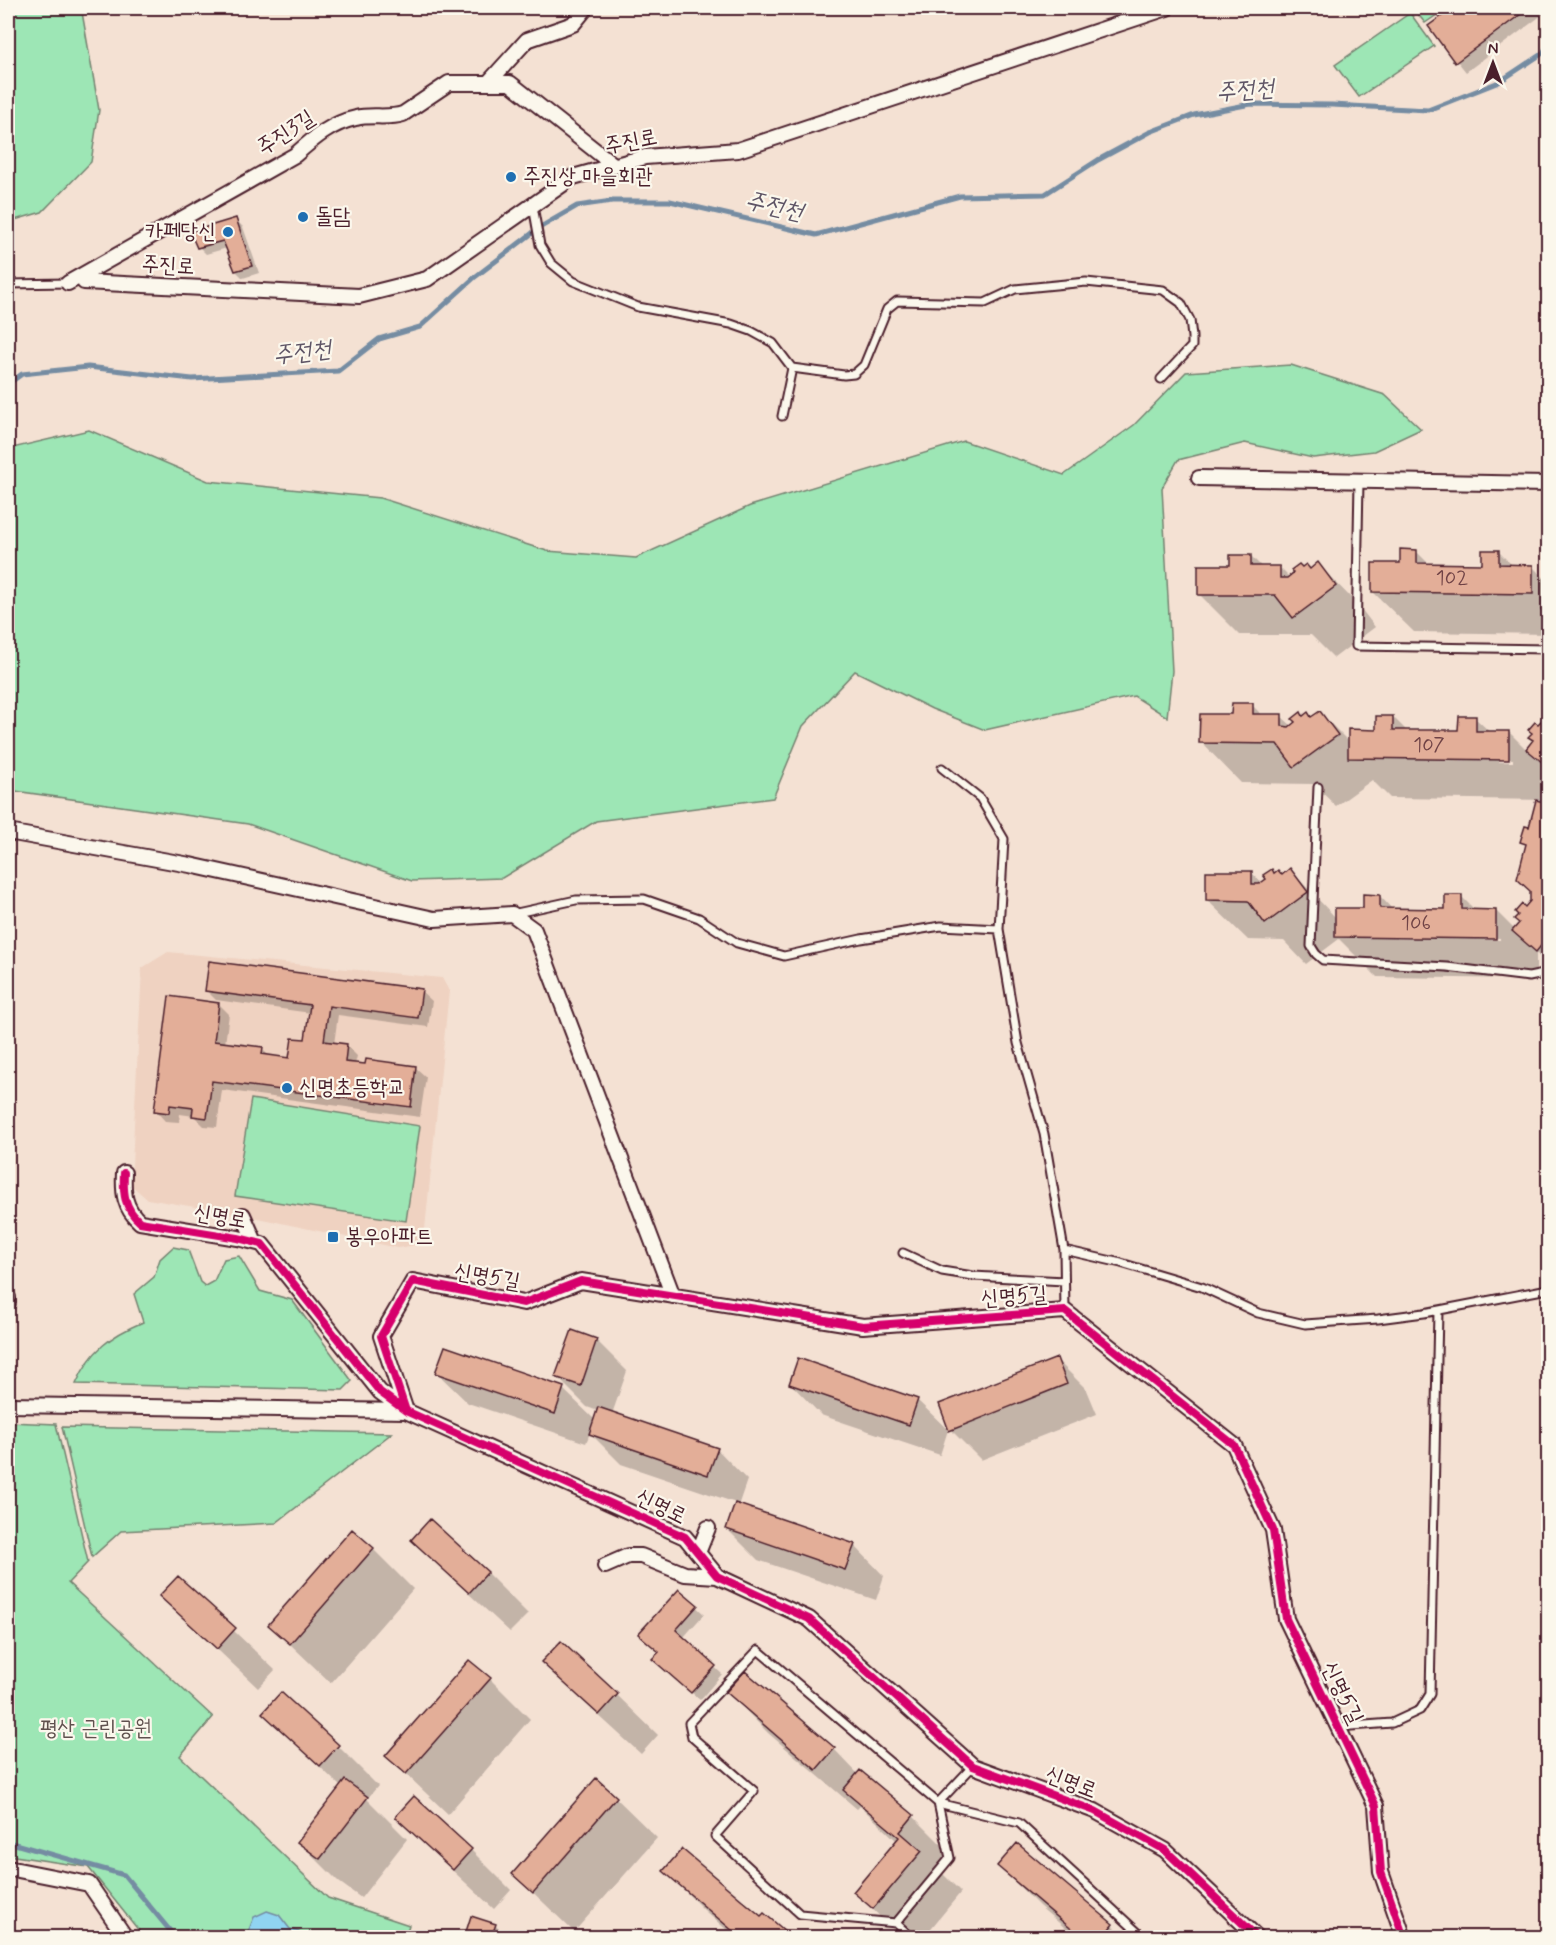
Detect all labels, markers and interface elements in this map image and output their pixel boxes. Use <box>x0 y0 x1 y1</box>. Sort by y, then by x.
north arrow <box>1463 33 1523 93</box>
text: N <box>1488 39 1498 60</box>
water label: 주전천 <box>1215 73 1278 109</box>
street label: 주진3길 <box>252 104 320 162</box>
street label: 주진로 <box>602 123 660 161</box>
place label: 주진상 마을회관 <box>523 163 653 191</box>
marker: 주진상 마을회관 <box>504 170 518 184</box>
water label: 주전천 <box>742 185 808 229</box>
place label: 돌담 <box>315 203 350 231</box>
marker: 돌담 <box>296 210 310 224</box>
place label: 카페당신 <box>145 218 216 246</box>
marker: 카페당신 <box>221 225 235 239</box>
street label: 주진로 <box>141 251 195 281</box>
water label: 주전천 <box>271 334 335 372</box>
house number: 102 <box>1436 565 1468 592</box>
house number: 107 <box>1413 732 1445 759</box>
house number: 106 <box>1401 910 1431 937</box>
place label: 신명초등학교 <box>299 1074 405 1102</box>
marker: 신명초등학교 <box>280 1081 294 1095</box>
street label: 신명로 <box>191 1199 249 1235</box>
place label: 봉우아파트 <box>345 1223 434 1251</box>
marker: 봉우아파트 <box>326 1230 340 1244</box>
street label: 신명5길 <box>452 1257 522 1297</box>
street label: 신명5길 <box>980 1281 1048 1313</box>
street label: 신명로 <box>631 1483 691 1531</box>
street label: 신명5길 <box>1315 1657 1369 1729</box>
park label: 평산 근린공원 <box>40 1715 152 1743</box>
street label: 신명로 <box>1041 1760 1101 1806</box>

